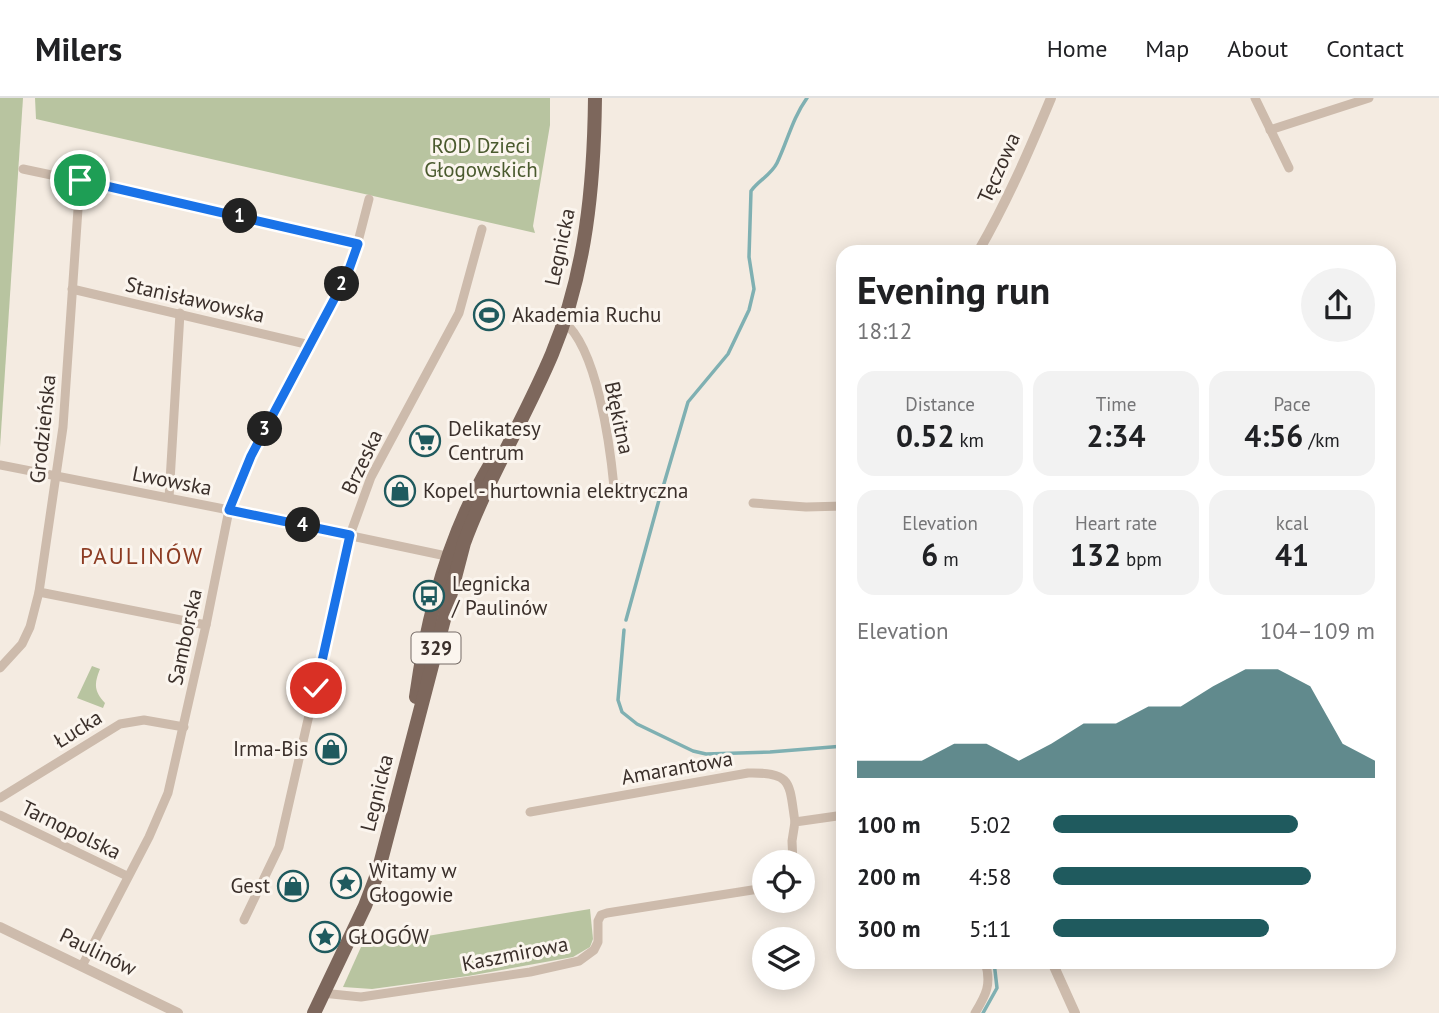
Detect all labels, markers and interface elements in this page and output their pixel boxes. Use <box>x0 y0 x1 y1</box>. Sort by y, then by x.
text: Milers <box>35 27 122 70</box>
text: Home <box>1047 33 1107 64</box>
text: Map <box>1145 33 1189 64</box>
text: About <box>1227 33 1288 64</box>
text: Contact <box>1326 33 1404 64</box>
street label: Tęczowa <box>971 128 1026 207</box>
park label: ROD Dzieci Głogowskich <box>424 132 538 183</box>
pin <box>50 150 110 210</box>
icon: arrive <box>61 161 99 199</box>
pin: 1 <box>222 198 258 234</box>
text: 1 <box>234 203 245 227</box>
street label: Legnicka <box>538 206 581 288</box>
text: Evening run <box>857 265 1050 314</box>
pin: 2 <box>324 266 360 302</box>
button: share <box>1301 268 1375 342</box>
street label: Stanisławowska <box>123 270 267 329</box>
text: 2 <box>336 271 347 295</box>
sports icon: Akademia Ruchu <box>472 298 506 332</box>
place label: Akademia Ruchu <box>512 301 661 328</box>
text: 18:12 <box>857 316 912 345</box>
street label: Grodzieńska <box>23 373 62 485</box>
street label: Błękitna <box>599 379 640 457</box>
text: Distance <box>905 392 975 416</box>
text: Time <box>1096 392 1136 416</box>
text: Pace <box>1273 392 1311 416</box>
pin: 3 <box>247 412 282 446</box>
place label: Delikatesy Centrum <box>448 415 541 466</box>
text: 3 <box>259 416 270 440</box>
text: 0.52 <box>896 416 954 455</box>
text: 2:34 <box>1086 416 1146 455</box>
text: 4:56 <box>1244 416 1303 455</box>
supermarket icon: Delikatesy Centrum <box>408 424 442 458</box>
street label: Brzeska <box>335 425 388 499</box>
text: km <box>954 428 984 452</box>
text: /km <box>1303 428 1340 452</box>
street label: Lwowska <box>130 460 214 501</box>
shop icon: Kopel - hurtownia elektryczna <box>383 474 417 508</box>
place label: Kopel - hurtownia elektryczna <box>423 477 688 504</box>
pin: 4 <box>286 508 320 542</box>
text: Elevation <box>902 511 978 535</box>
text: Heart rate <box>1075 511 1157 535</box>
text: kcal <box>1276 511 1308 535</box>
text: 4 <box>297 512 308 536</box>
text: 6 <box>921 535 938 574</box>
text: 132 <box>1070 535 1121 574</box>
text: 41 <box>1275 535 1309 574</box>
district label: PAULINÓW <box>80 541 204 570</box>
text: m <box>938 547 959 571</box>
text: bpm <box>1121 547 1162 571</box>
place label: Legnicka / Paulinów <box>451 570 548 621</box>
bus stop icon: Legnicka / Paulinów <box>412 579 446 613</box>
street label: Samborska <box>161 586 208 687</box>
text: Elevation <box>857 616 949 645</box>
text: 104–109 m <box>1260 616 1375 645</box>
road number: 329 <box>412 632 460 664</box>
pin <box>286 658 346 718</box>
icon: check <box>297 669 335 707</box>
street label: Łucka <box>49 703 107 754</box>
shop icon: Irma-Bis <box>314 732 348 766</box>
place label: Irma-Bis <box>233 735 308 762</box>
street label: Amarantowa <box>619 744 735 791</box>
street label: Legnicka <box>354 752 399 834</box>
street label: Tarnopolska <box>17 794 126 865</box>
text: 100 m <box>857 810 920 839</box>
text: 5:02 <box>969 810 1012 839</box>
map controls <box>752 850 815 990</box>
button: locate <box>752 850 815 913</box>
place label: Witamy w Głogowie <box>369 857 457 908</box>
text: 200 m <box>857 862 920 891</box>
text: 4:58 <box>969 862 1012 891</box>
place icon: Witamy w Głogowie <box>329 866 363 900</box>
shop icon: Gest <box>276 869 310 903</box>
place label: Gest <box>231 872 270 899</box>
text: 300 m <box>857 914 920 943</box>
text: 5:11 <box>969 914 1012 943</box>
place icon: GŁOGÓW <box>308 920 342 954</box>
street label: Paulinów <box>55 921 142 982</box>
place label: GŁOGÓW <box>348 923 429 950</box>
button: layers <box>752 927 815 990</box>
street label: Kaszmirowa <box>460 930 570 977</box>

